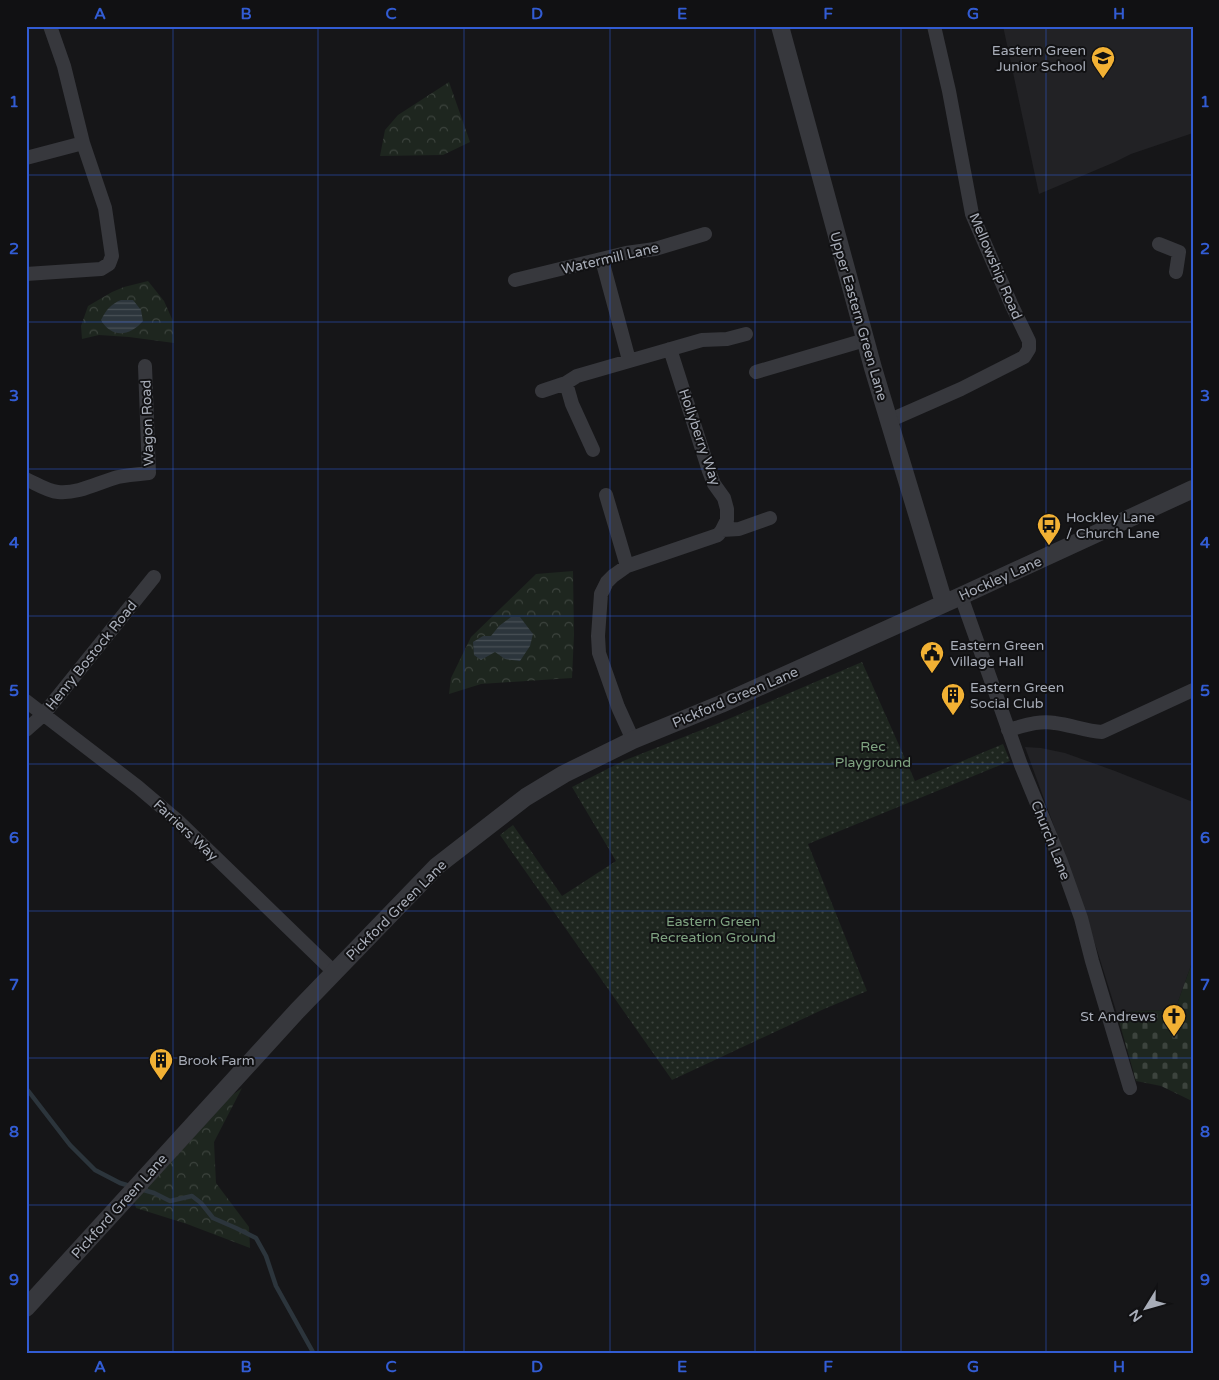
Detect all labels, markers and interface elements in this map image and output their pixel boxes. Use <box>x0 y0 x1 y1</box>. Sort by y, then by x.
text: A <box>94 4 106 24</box>
text: B <box>240 4 252 24</box>
text: C <box>385 4 397 24</box>
text: D <box>531 4 543 24</box>
text: E <box>677 4 687 24</box>
text: F <box>823 4 833 24</box>
text: G <box>967 4 979 24</box>
text: H <box>1113 4 1125 24</box>
place label: Eastern Green Junior School <box>992 42 1086 75</box>
school or university icon: Eastern Green Junior School <box>1090 45 1116 79</box>
text: 1 <box>9 92 19 112</box>
text: 1 <box>1200 92 1210 112</box>
street label: Mellowship Road <box>965 210 1026 322</box>
street label: Upper Eastern Green Lane <box>826 230 891 403</box>
text: 2 <box>9 239 19 259</box>
street label: Watermill Lane <box>560 239 660 278</box>
text: 2 <box>1200 239 1210 259</box>
street label: Wagon Road <box>138 380 157 466</box>
text: 3 <box>9 386 19 406</box>
text: 3 <box>1200 386 1210 406</box>
street label: Hollyberry Way <box>675 387 724 488</box>
place label: Hockley Lane / Church Lane <box>1066 509 1160 542</box>
bus stop icon: Hockley Lane / Church Lane <box>1036 512 1062 546</box>
text: 4 <box>9 533 19 553</box>
text: 4 <box>1200 533 1210 553</box>
street label: Hockley Lane <box>956 553 1044 604</box>
street label: Henry Bostock Road <box>42 597 141 713</box>
place label: Eastern Green Village Hall <box>950 637 1044 670</box>
public building icon: Eastern Green Village Hall <box>919 640 945 674</box>
street label: Pickford Green Lane <box>670 663 801 732</box>
place label: Eastern Green Social Club <box>970 679 1064 712</box>
text: 5 <box>9 681 19 701</box>
text: 5 <box>1200 681 1210 701</box>
building icon: Eastern Green Social Club <box>940 682 966 716</box>
park label: Rec Playground <box>835 738 911 771</box>
street label: Farriers Way <box>150 796 222 865</box>
street label: Church Lane <box>1027 798 1074 882</box>
text: 6 <box>9 828 19 848</box>
text: 6 <box>1200 828 1210 848</box>
street label: Pickford Green Lane <box>343 857 450 964</box>
park label: Eastern Green Recreation Ground <box>650 913 776 946</box>
text: 7 <box>9 975 19 995</box>
text: 7 <box>1200 975 1210 995</box>
church icon: St Andrews <box>1161 1003 1187 1037</box>
place label: St Andrews <box>1080 1008 1156 1025</box>
building icon: Brook Farm <box>148 1047 174 1081</box>
place label: Brook Farm <box>178 1052 255 1069</box>
text: 8 <box>9 1122 19 1142</box>
text: 8 <box>1200 1122 1210 1142</box>
street label: Pickford Green Lane <box>68 1150 171 1262</box>
text: 9 <box>9 1270 19 1290</box>
text: 9 <box>1200 1270 1210 1290</box>
north arrow <box>1122 1282 1172 1332</box>
text: N <box>1126 1306 1146 1325</box>
text: A <box>94 1357 106 1377</box>
text: B <box>240 1357 252 1377</box>
text: C <box>385 1357 397 1377</box>
text: D <box>531 1357 543 1377</box>
text: E <box>677 1357 687 1377</box>
text: F <box>823 1357 833 1377</box>
text: G <box>967 1357 979 1377</box>
text: H <box>1113 1357 1125 1377</box>

